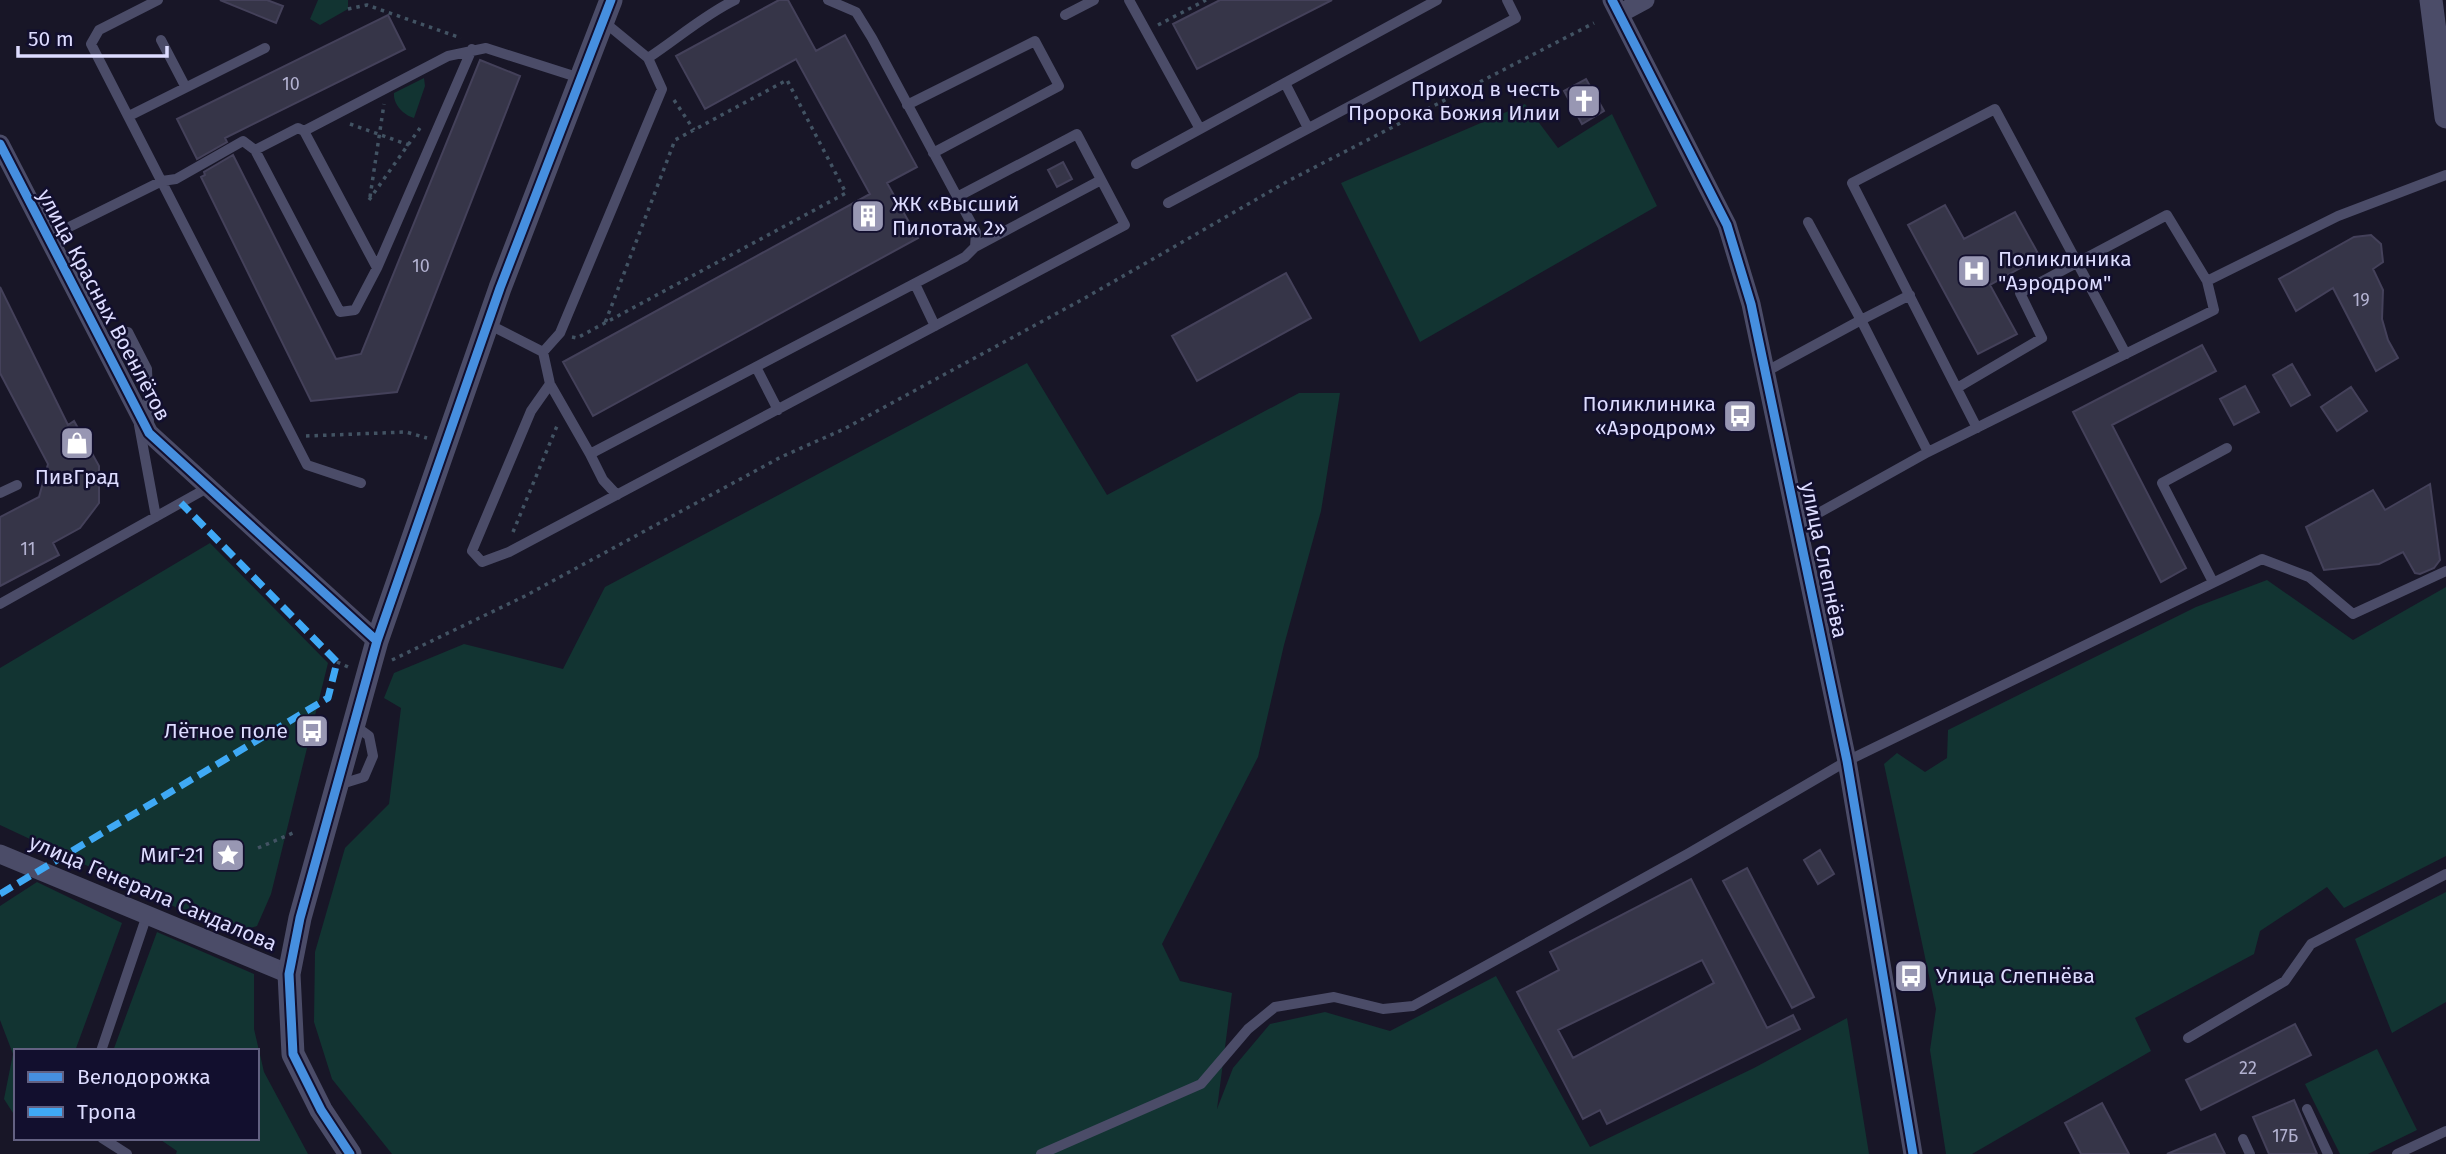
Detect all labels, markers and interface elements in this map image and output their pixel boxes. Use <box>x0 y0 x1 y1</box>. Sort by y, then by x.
scale bar <box>18 14 166 58</box>
text: 50 m <box>28 26 74 52</box>
house number: 10 <box>282 73 300 95</box>
place label: Приход в честь Пророка Божия Илии <box>1348 76 1560 126</box>
church icon: Приход в честь Пророка Божия Илии <box>1565 82 1603 120</box>
street label: улица Красных Военлётов <box>32 185 176 425</box>
place label: ЖК «Высший Пилотаж 2» <box>892 191 1019 241</box>
building icon: ЖК «Высший Пилотаж 2» <box>849 197 887 235</box>
place label: Поликлиника "Аэродром" <box>1998 246 2132 296</box>
hospital icon: Поликлиника "Аэродром" <box>1955 252 1993 290</box>
house number: 10 <box>412 255 430 277</box>
house number: 19 <box>2352 289 2370 311</box>
place label: Поликлиника «Аэродром» <box>1582 391 1716 441</box>
bus stop icon: Поликлиника «Аэродром» <box>1721 397 1759 435</box>
shop icon: ПивГрад <box>58 424 96 462</box>
place label: ПивГрад <box>35 464 119 490</box>
street label: улица Слепнёва <box>1795 480 1853 640</box>
house number: 11 <box>20 538 36 560</box>
bus stop icon: Лётное поле <box>293 712 331 750</box>
place label: Лётное поле <box>164 718 288 744</box>
street label: улица Генерала Сандалова <box>25 829 281 957</box>
place icon: МиГ-21 <box>209 836 247 874</box>
place label: МиГ-21 <box>140 842 204 868</box>
bus stop icon: Улица Слепнёва <box>1892 957 1930 995</box>
place label: Улица Слепнёва <box>1936 963 2095 989</box>
legend <box>14 1049 259 1140</box>
house number: 22 <box>2239 1057 2257 1079</box>
text: Велодорожка <box>77 1064 211 1090</box>
text: Тропа <box>77 1099 136 1125</box>
house number: 17Б <box>2272 1125 2298 1147</box>

